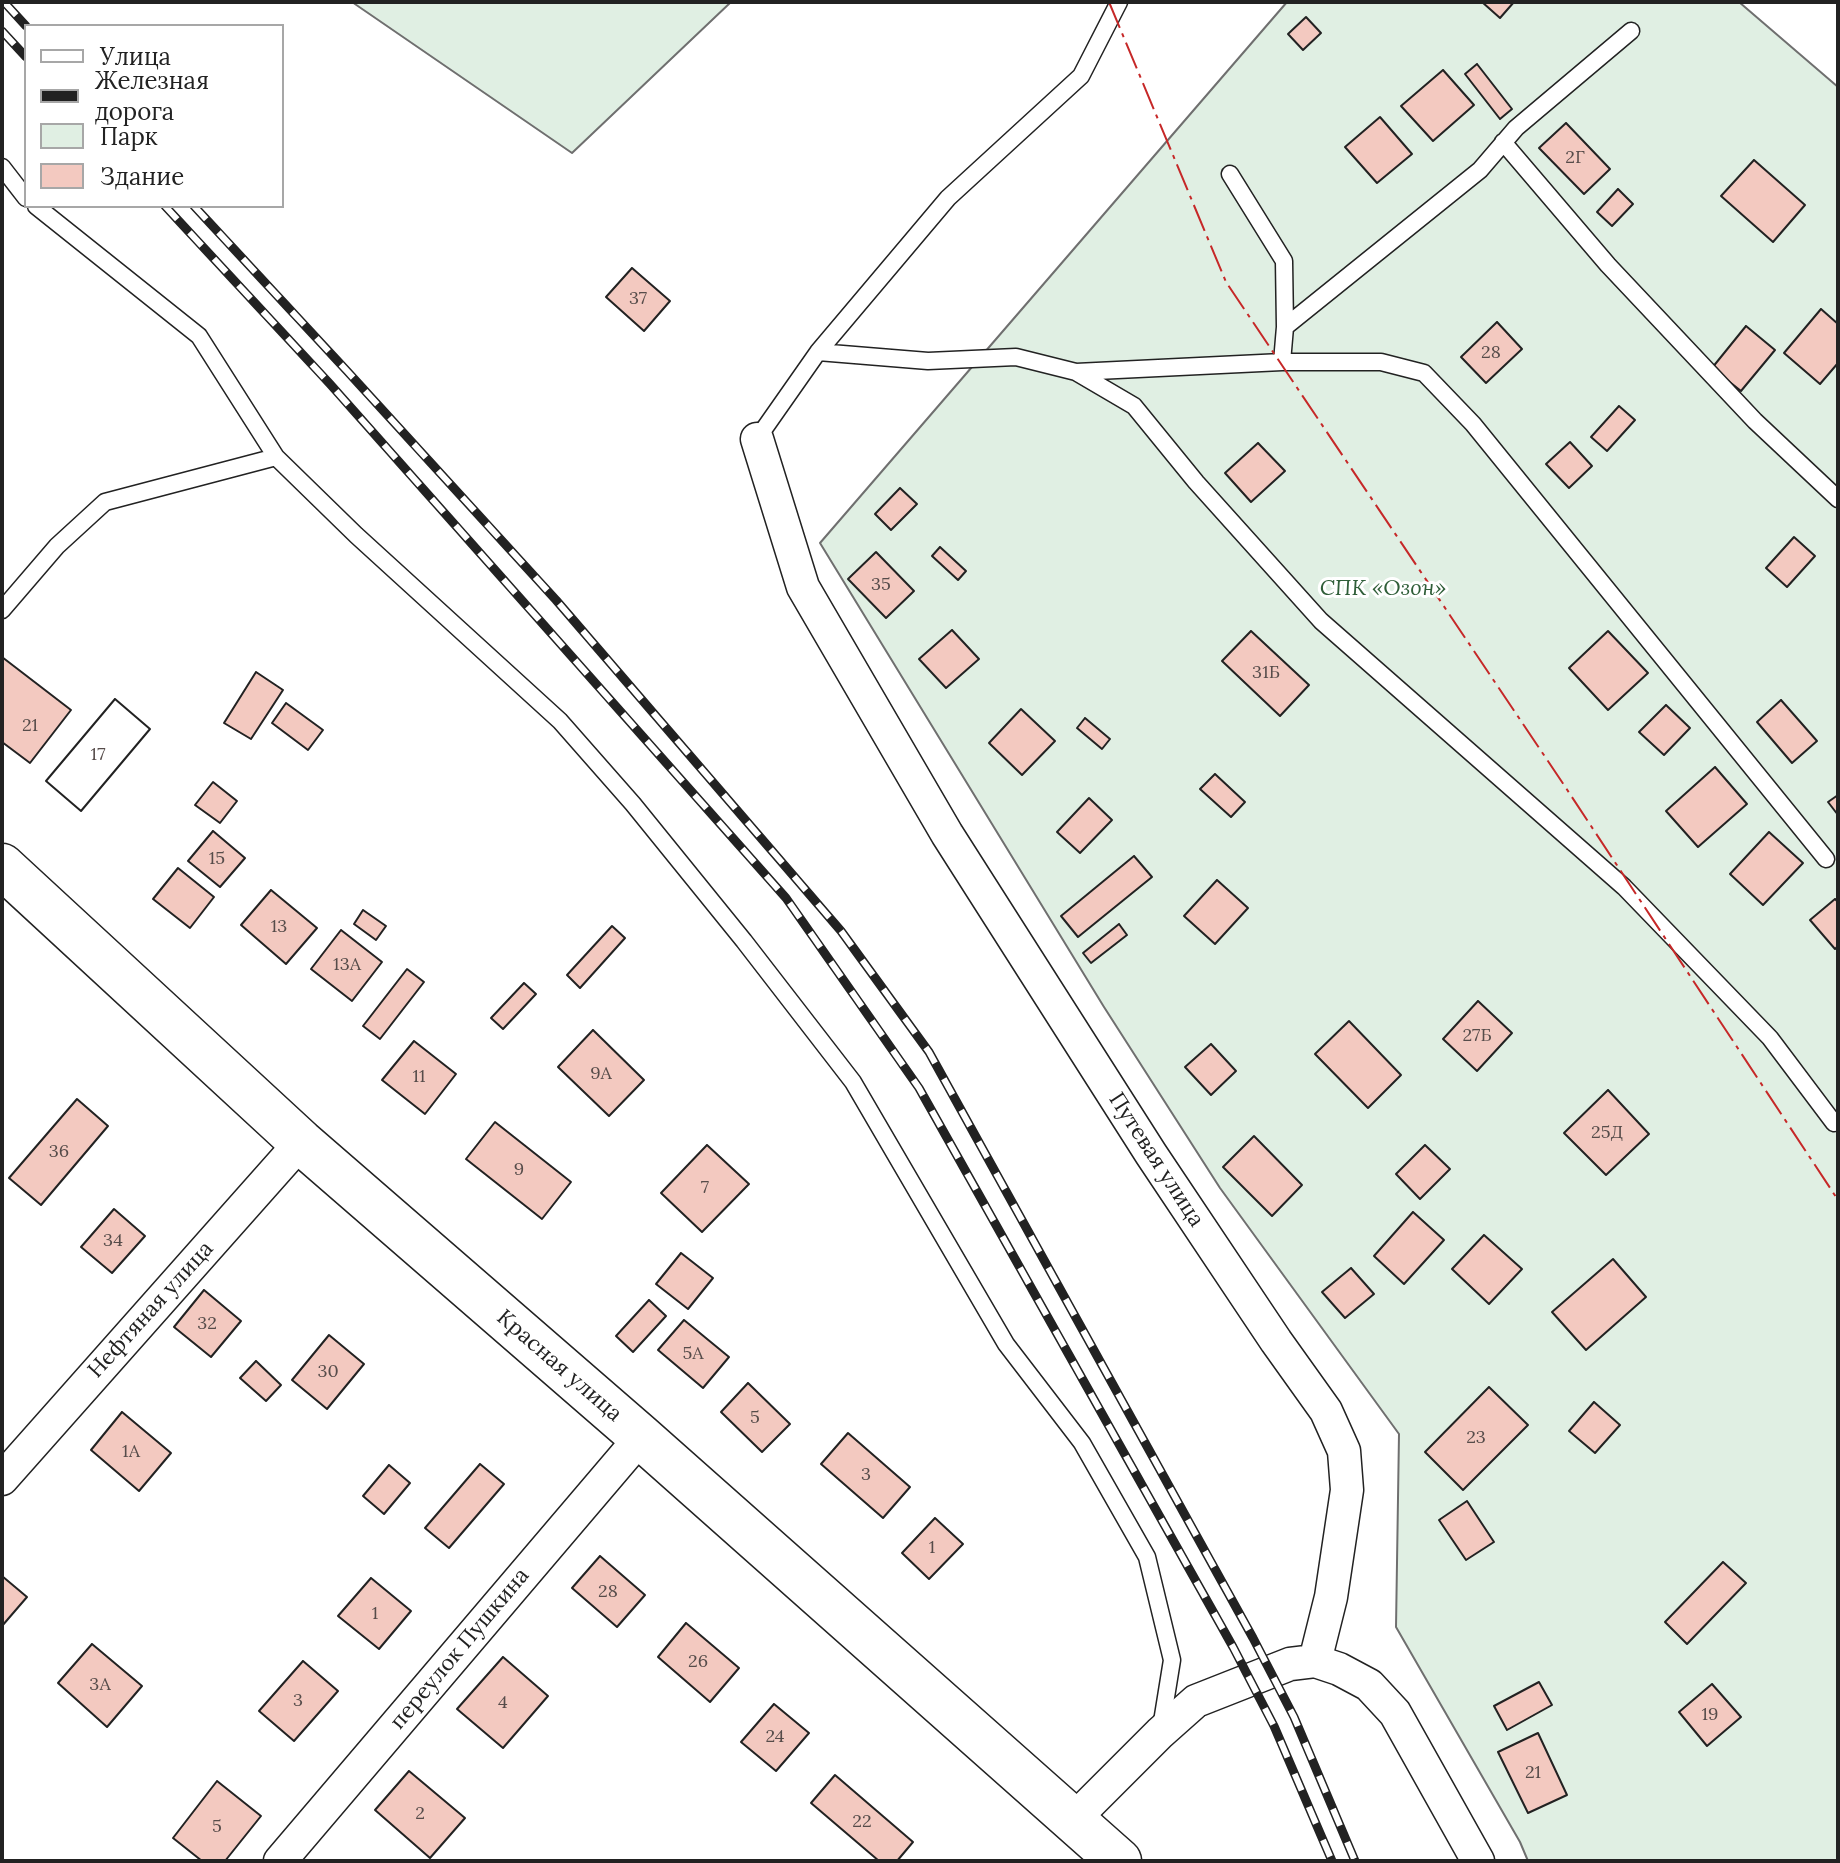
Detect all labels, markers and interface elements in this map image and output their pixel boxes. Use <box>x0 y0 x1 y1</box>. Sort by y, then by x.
legend <box>24 24 284 208</box>
text: Улица <box>100 41 171 72</box>
text: Железная дорога <box>95 65 209 127</box>
text: Парк <box>100 121 158 152</box>
house number: 2Г <box>1565 147 1585 169</box>
text: Здание <box>100 161 184 192</box>
house number: 37 <box>629 288 647 310</box>
house number: 28 <box>1481 342 1501 364</box>
house number: 35 <box>871 574 891 596</box>
park label: СПК «Озон» <box>1320 576 1446 602</box>
house number: 31Б <box>1252 662 1280 684</box>
house number: 21 <box>22 715 38 737</box>
house number: 17 <box>91 744 105 766</box>
house number: 15 <box>209 848 225 870</box>
house number: 13 <box>271 916 287 938</box>
house number: 13А <box>333 954 361 976</box>
house number: 27Б <box>1462 1025 1492 1047</box>
house number: 9А <box>590 1063 612 1085</box>
house number: 11 <box>412 1066 426 1088</box>
street label: Путевая улица <box>1103 1088 1209 1232</box>
house number: 25Д <box>1591 1122 1623 1144</box>
house number: 36 <box>49 1141 69 1163</box>
house number: 9 <box>514 1159 524 1181</box>
house number: 7 <box>701 1177 709 1199</box>
house number: 34 <box>103 1230 123 1252</box>
street label: Нефтяная улица <box>83 1236 219 1384</box>
street label: Красная улица <box>491 1304 627 1428</box>
house number: 32 <box>197 1313 217 1335</box>
house number: 5А <box>682 1343 704 1365</box>
house number: 30 <box>317 1361 339 1383</box>
house number: 5 <box>750 1407 760 1429</box>
house number: 23 <box>1466 1427 1486 1449</box>
house number: 1А <box>122 1441 140 1463</box>
house number: 3 <box>861 1464 871 1486</box>
house number: 1 <box>929 1537 935 1559</box>
street label: переулок Пушкина <box>385 1563 535 1735</box>
house number: 28 <box>598 1581 618 1603</box>
house number: 1 <box>372 1603 378 1625</box>
house number: 26 <box>688 1651 708 1673</box>
house number: 3А <box>89 1674 111 1696</box>
house number: 3 <box>293 1690 303 1712</box>
house number: 4 <box>498 1692 508 1714</box>
house number: 19 <box>1702 1704 1718 1726</box>
house number: 24 <box>765 1726 785 1748</box>
house number: 21 <box>1525 1762 1541 1784</box>
house number: 2 <box>415 1803 425 1825</box>
house number: 22 <box>852 1811 872 1833</box>
house number: 5 <box>212 1816 222 1838</box>

